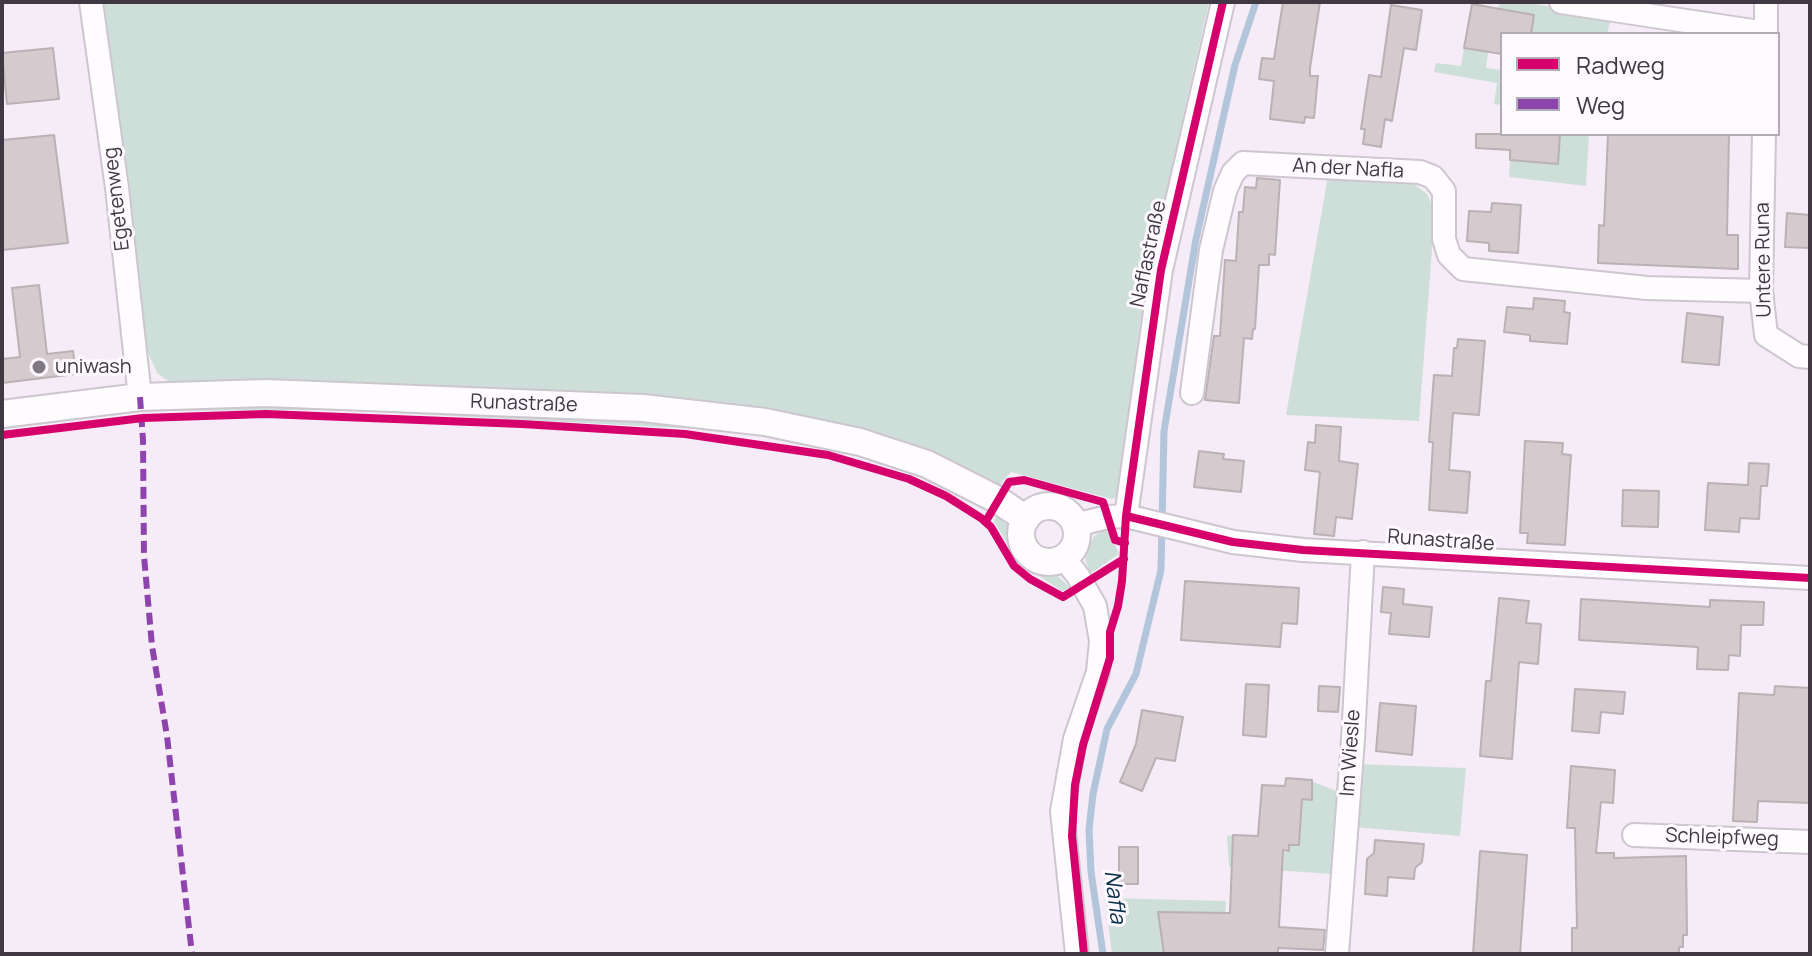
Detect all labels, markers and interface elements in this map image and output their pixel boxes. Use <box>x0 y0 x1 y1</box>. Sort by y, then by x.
legend <box>1500 32 1780 136</box>
text: Radweg <box>1576 48 1665 81</box>
text: Weg <box>1576 88 1625 121</box>
street label: Egetenweg <box>99 146 135 252</box>
street label: An der Nafla <box>1292 154 1404 184</box>
street label: Naflastraße <box>1126 198 1172 310</box>
street label: Untere Runa <box>1751 202 1777 318</box>
place label: uniwash <box>55 355 132 379</box>
marker: uniwash <box>30 358 48 376</box>
street label: Runastraße <box>470 390 578 418</box>
street label: Runastraße <box>1387 525 1495 557</box>
street label: Im Wiesle <box>1336 709 1366 797</box>
street label: Schleipfweg <box>1665 824 1779 852</box>
water label: Nafla <box>1098 869 1130 925</box>

